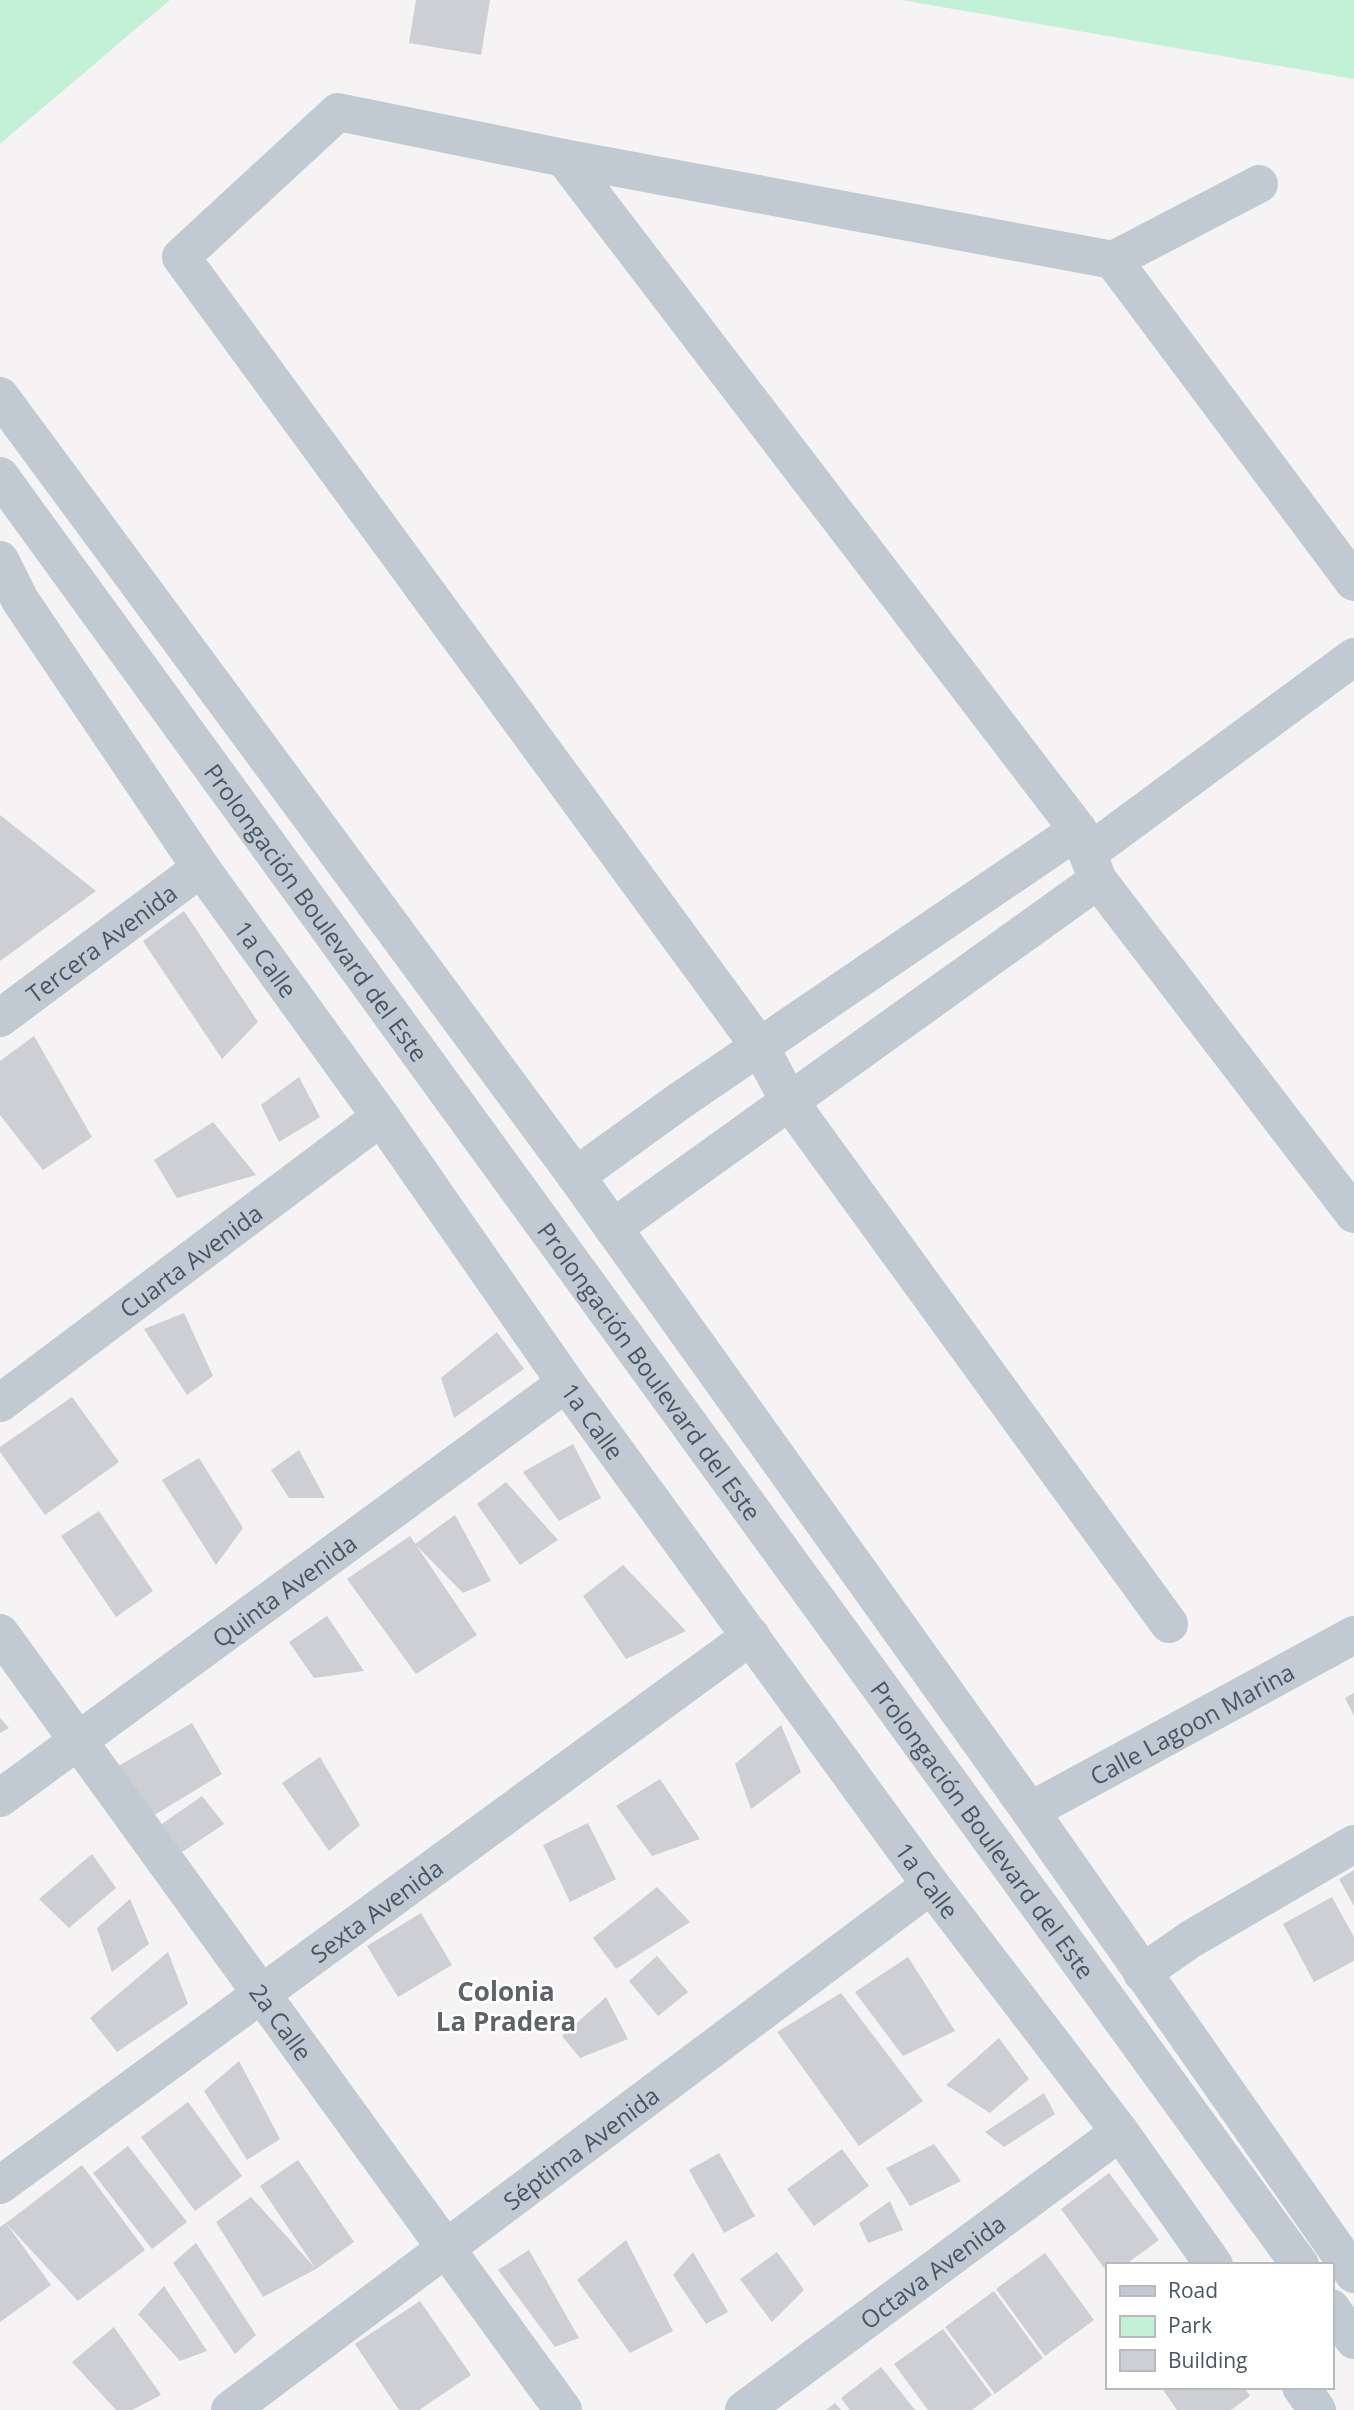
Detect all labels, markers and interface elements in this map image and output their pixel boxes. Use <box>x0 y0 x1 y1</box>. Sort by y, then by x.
street label: Prolongación Boulevard del Este <box>197 756 436 1068</box>
street label: Tercera Avenida <box>19 875 183 1010</box>
street label: 1a Calle <box>228 914 306 1004</box>
street label: Cuarta Avenida <box>112 1196 268 1325</box>
street label: Prolongación Boulevard del Este <box>531 1215 770 1526</box>
street label: 1a Calle <box>554 1376 632 1466</box>
street label: Quinta Avenida <box>205 1526 363 1654</box>
street label: Calle Lagoon Marina <box>1084 1654 1300 1792</box>
street label: Prolongación Boulevard del Este <box>864 1674 1103 1985</box>
street label: 1a Calle <box>888 1835 967 1925</box>
street label: Sexta Avenida <box>303 1850 449 1970</box>
district label: Colonia La Pradera <box>436 1973 576 2039</box>
street label: 2a Calle <box>243 1977 321 2067</box>
street label: Séptima Avenida <box>496 2078 665 2217</box>
street label: Octava Avenida <box>853 2206 1012 2336</box>
legend <box>1106 2263 1333 2389</box>
text: Road <box>1168 2276 1218 2304</box>
text: Park <box>1168 2311 1212 2339</box>
text: Building <box>1168 2346 1247 2374</box>

